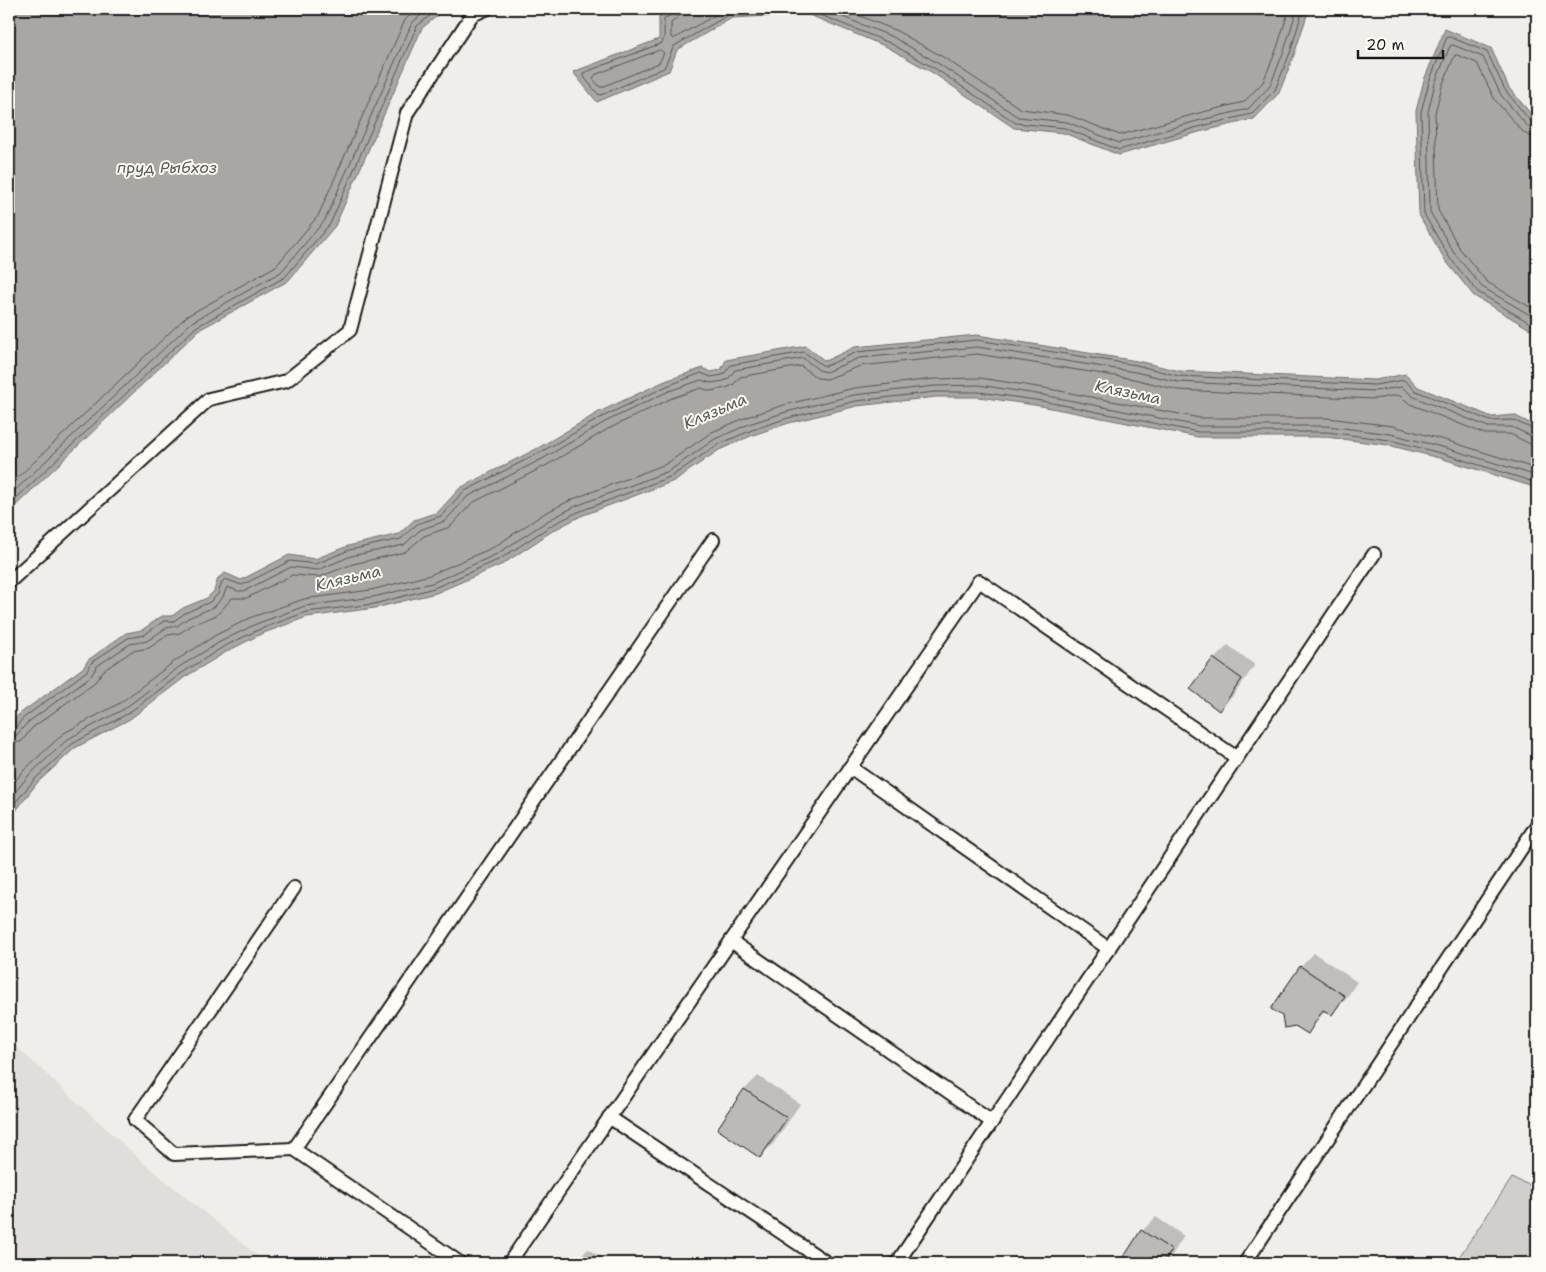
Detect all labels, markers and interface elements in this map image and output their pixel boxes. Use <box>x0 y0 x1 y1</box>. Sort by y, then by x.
scale bar <box>1358 28 1444 60</box>
text: 20 m <box>1366 35 1405 55</box>
water label: пруд Рыбхоз <box>117 157 217 178</box>
water label: Клязьма <box>1093 375 1163 409</box>
water label: Клязьма <box>680 388 750 434</box>
water label: Клязьма <box>313 560 383 596</box>

